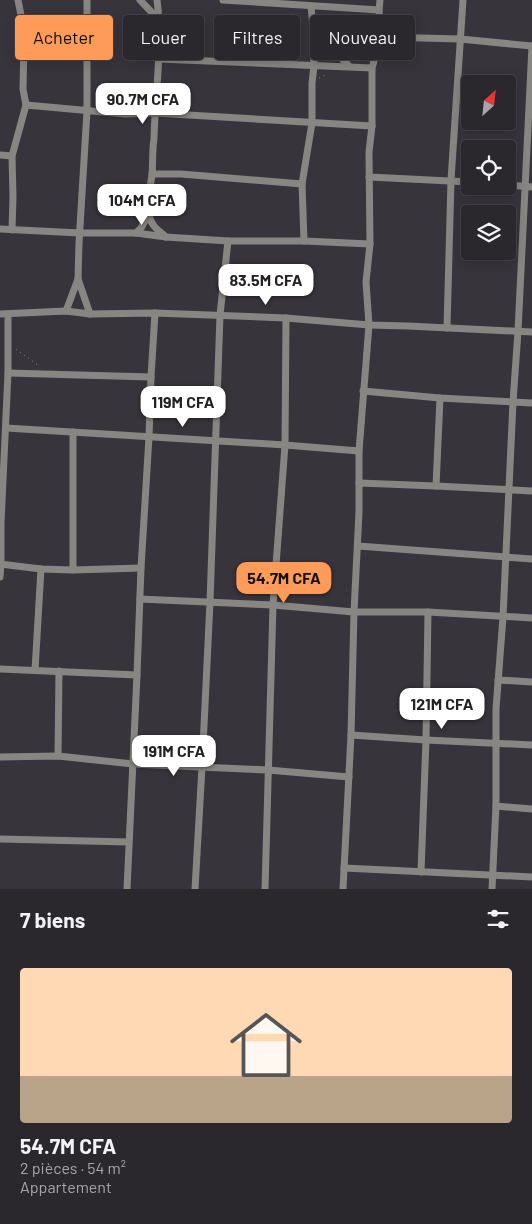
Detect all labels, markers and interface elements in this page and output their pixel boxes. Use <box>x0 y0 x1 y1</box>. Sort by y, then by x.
chip: Acheter <box>15 15 113 60</box>
chip: Louer <box>123 15 204 60</box>
chip: Filtres <box>214 15 300 60</box>
chip: Nouveau <box>310 15 415 60</box>
north arrow <box>461 75 516 130</box>
map controls <box>461 75 516 260</box>
pin: 90.7M CFA <box>86 82 200 125</box>
text: 90.7M CFA <box>107 89 179 108</box>
button: locate <box>461 140 516 195</box>
pin: 104M CFA <box>90 184 194 226</box>
text: 104M CFA <box>108 190 176 209</box>
button: layers <box>461 205 516 260</box>
pin: 83.5M CFA <box>209 264 323 306</box>
text: 83.5M CFA <box>229 270 303 289</box>
pin: 119M CFA <box>131 386 235 428</box>
text: 119M CFA <box>152 392 214 411</box>
pin: 54.7M CFA <box>227 562 341 604</box>
text: 54.7M CFA <box>247 568 321 587</box>
pin: 121M CFA <box>390 688 494 730</box>
text: 121M CFA <box>410 694 474 713</box>
pin: 191M CFA <box>122 734 226 777</box>
text: 191M CFA <box>143 741 205 760</box>
icon: filters <box>484 905 512 933</box>
text: 7 biens <box>20 907 85 932</box>
icon: home <box>221 1000 311 1090</box>
text: 54.7M CFA <box>20 1133 116 1158</box>
text: 2 pièces · 54 m² <box>20 1158 126 1177</box>
text: Appartement <box>20 1177 112 1196</box>

